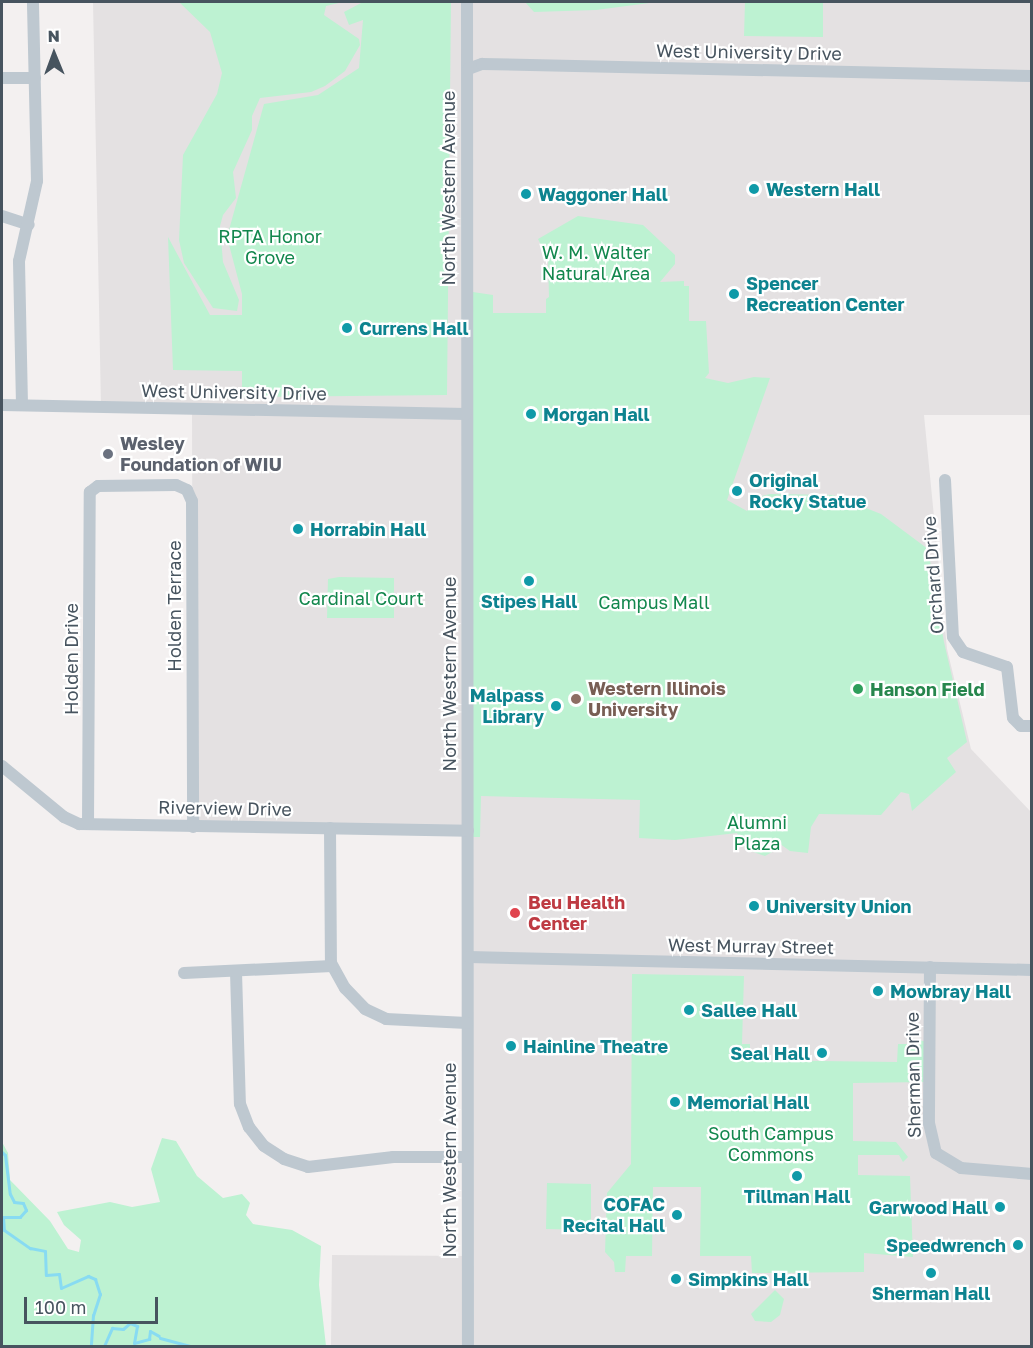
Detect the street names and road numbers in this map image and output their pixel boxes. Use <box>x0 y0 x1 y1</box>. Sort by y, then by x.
street label: West University Drive <box>656 40 842 64</box>
street label: North Western Avenue <box>437 91 459 285</box>
street label: West University Drive <box>141 380 327 404</box>
street label: Orchard Drive <box>918 515 948 635</box>
street label: Holden Terrace <box>163 540 185 672</box>
street label: North Western Avenue <box>438 577 460 771</box>
street label: Holden Drive <box>60 603 82 715</box>
street label: Riverview Drive <box>158 796 292 820</box>
street label: West Murray Street <box>668 934 834 958</box>
street label: Sherman Drive <box>901 1012 925 1138</box>
street label: North Western Avenue <box>438 1063 460 1257</box>

